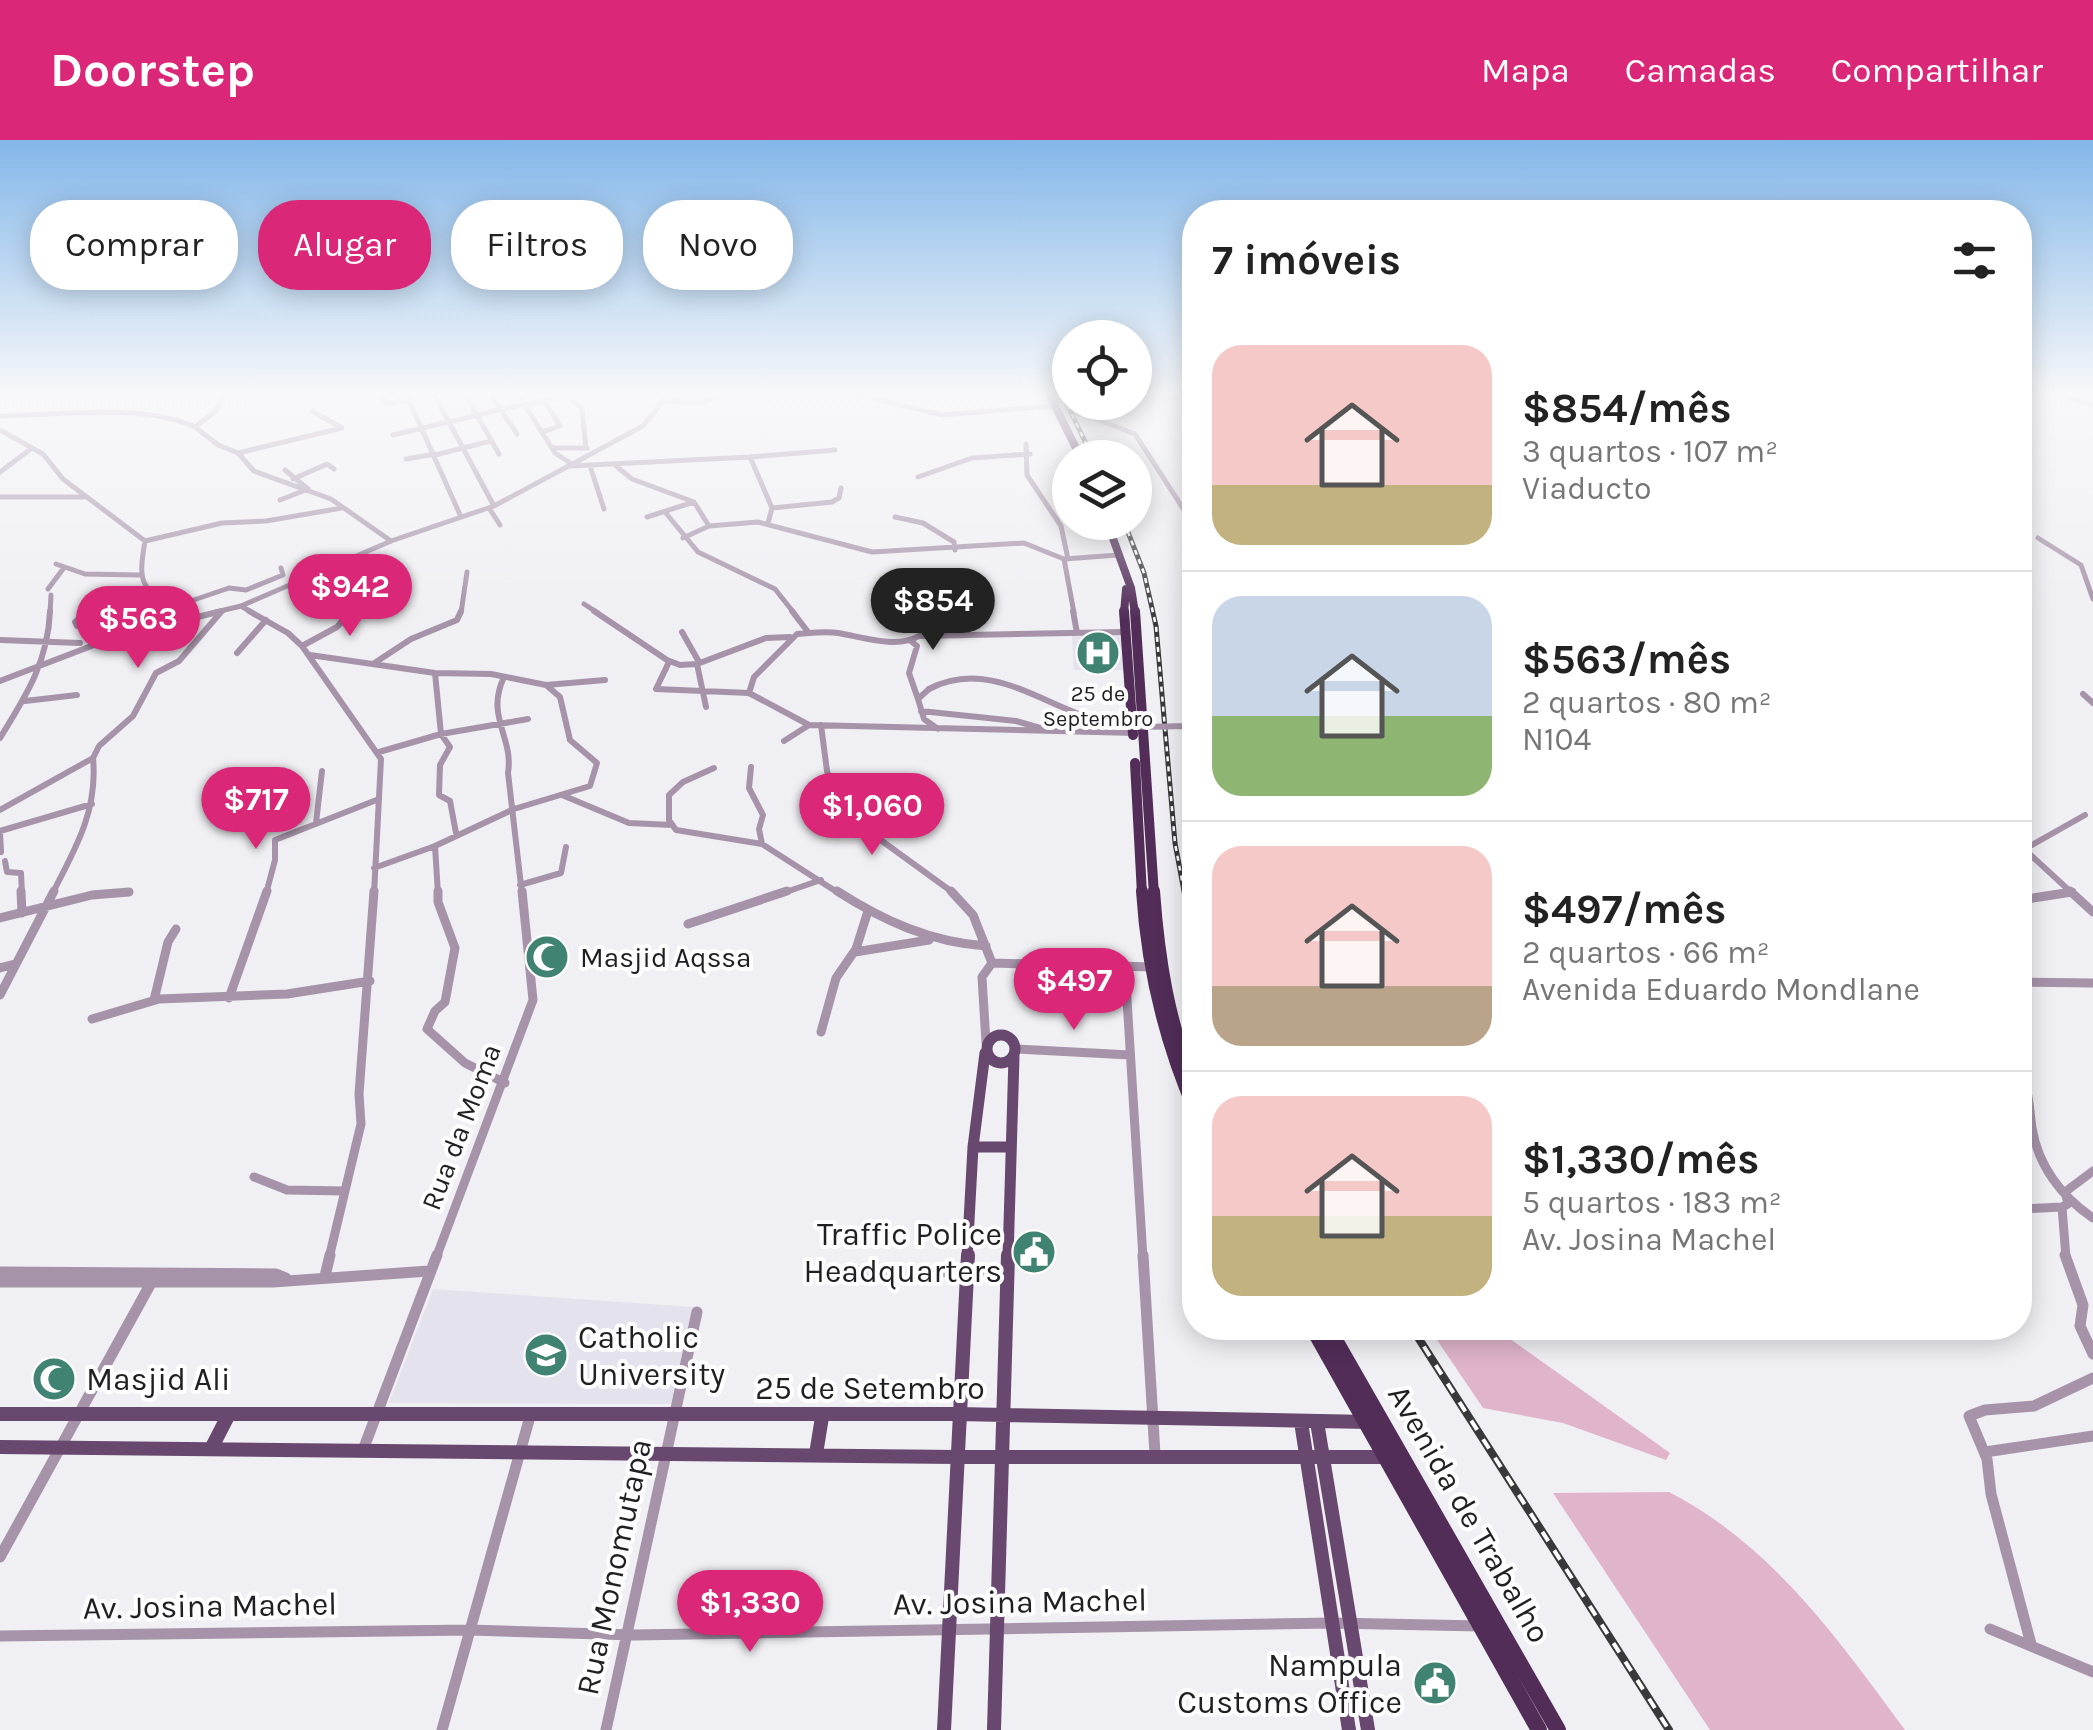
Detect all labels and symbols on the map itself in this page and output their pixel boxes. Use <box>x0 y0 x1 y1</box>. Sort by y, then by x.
pin: $942 <box>291 554 409 639</box>
pin: $854 <box>874 568 992 653</box>
pin: $563 <box>79 586 197 671</box>
hospital icon: 25 de Septembro <box>1075 630 1121 676</box>
place label: 25 de Septembro <box>1043 681 1153 732</box>
pin: $717 <box>197 767 315 852</box>
pin: $1,060 <box>791 773 953 858</box>
mosque icon: Masjid Aqssa <box>524 934 570 980</box>
place label: Masjid Aqssa <box>580 941 752 974</box>
pin: $497 <box>1015 948 1133 1033</box>
street label: Rua da Moma <box>414 1039 508 1215</box>
place label: Traffic Police Headquarters <box>803 1216 1002 1290</box>
public building icon: Traffic Police Headquarters <box>1011 1229 1057 1275</box>
place label: Catholic University <box>578 1319 725 1393</box>
school or university icon: Catholic University <box>523 1332 569 1378</box>
mosque icon: Masjid Ali <box>31 1356 77 1402</box>
place label: Masjid Ali <box>86 1361 231 1398</box>
street label: 25 de Setembro <box>755 1370 985 1407</box>
street label: Avenida de Trabalho <box>1380 1379 1558 1649</box>
street label: Rua Monomutapa <box>569 1436 659 1698</box>
pin: $1,330 <box>669 1570 831 1655</box>
street label: Av. Josina Machel <box>893 1581 1147 1623</box>
street label: Av. Josina Machel <box>83 1585 337 1627</box>
place label: Nampula Customs Office <box>1177 1647 1402 1721</box>
public building icon: Nampula Customs Office <box>1412 1660 1458 1706</box>

